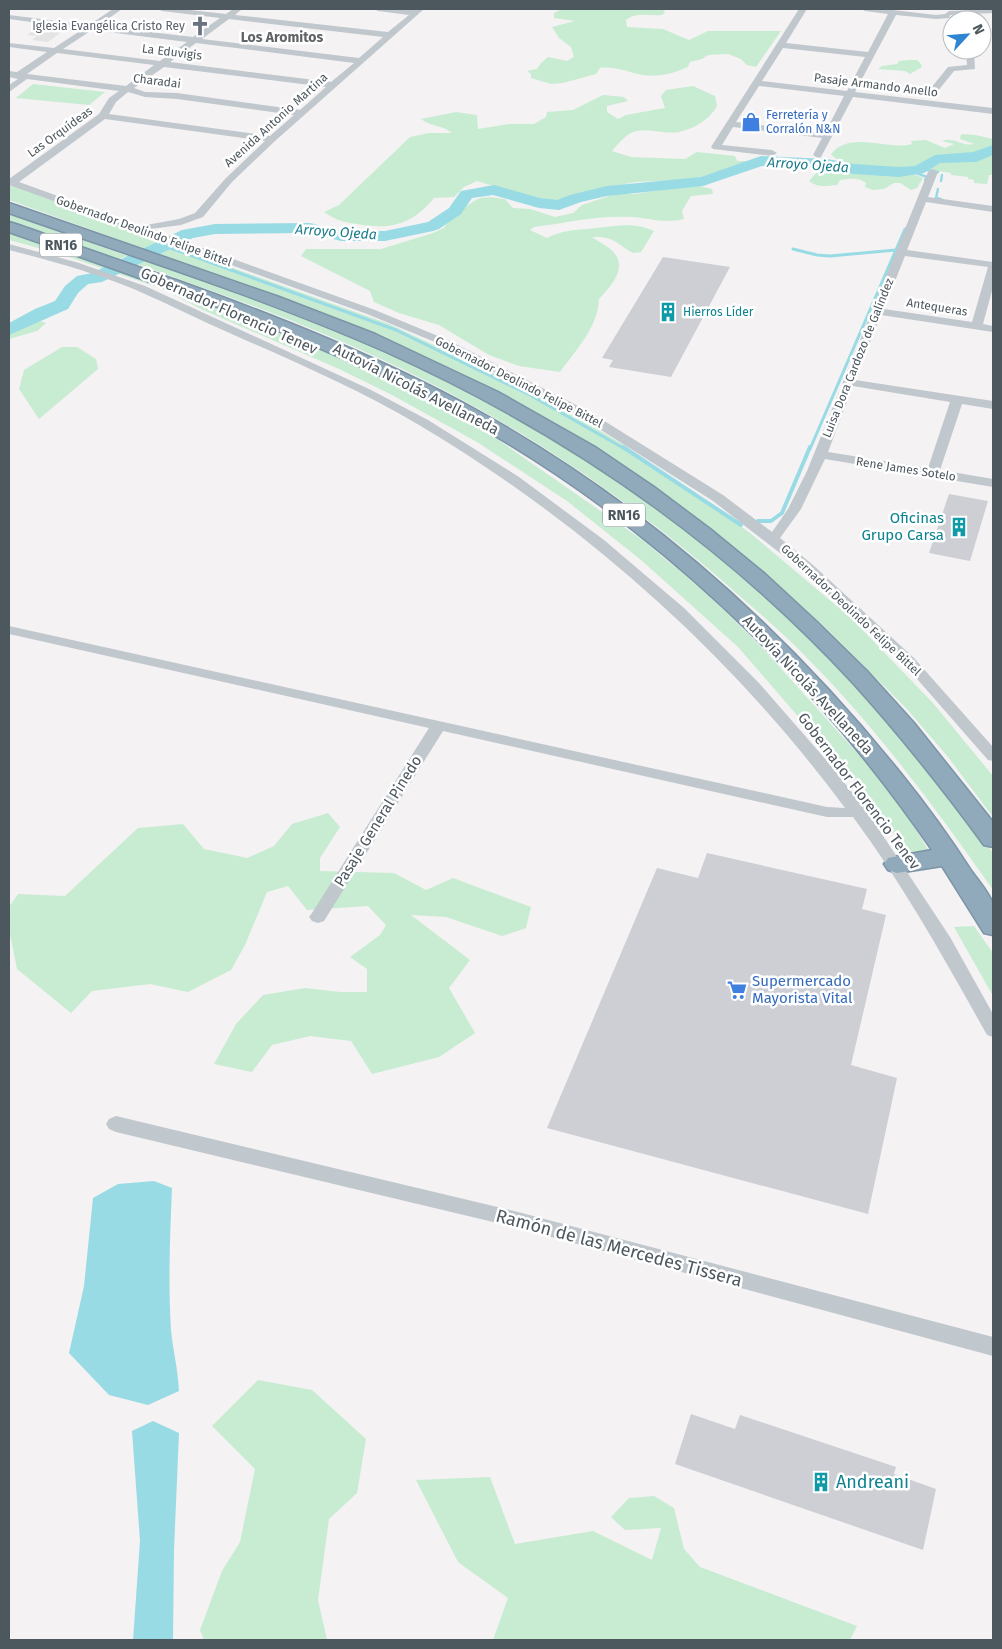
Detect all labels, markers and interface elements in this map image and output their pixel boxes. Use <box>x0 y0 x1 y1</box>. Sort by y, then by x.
north arrow <box>942 10 992 60</box>
church icon: Iglesia Evangélica Cristo Rey <box>189 15 211 37</box>
place label: Iglesia Evangélica Cristo Rey <box>32 19 185 33</box>
text: N <box>969 22 988 37</box>
district label: Los Aromitos <box>241 29 324 46</box>
street label: La Eduvigis <box>141 41 203 63</box>
street label: Avenida Antonio Martina <box>222 70 330 170</box>
street label: Pasaje Armando Anello <box>813 70 939 100</box>
street label: Charadai <box>132 71 182 91</box>
street label: Las Orquídeas <box>25 104 95 160</box>
place label: Ferretería y Corralón N&N <box>766 108 841 136</box>
shop icon: Ferretería y Corralón N&N <box>740 111 762 133</box>
water label: Arroyo Ojeda <box>766 154 849 176</box>
street label: Gobernador Deolindo Felipe Bittel <box>54 193 234 270</box>
water label: Arroyo Ojeda <box>294 221 377 243</box>
road number: RN16 <box>40 234 82 256</box>
street label: Gobernador Florencio Tenev <box>138 264 321 358</box>
street label: Luisa Dora Cardozo de Galíndez <box>820 276 896 440</box>
street label: Antequeras <box>906 295 969 319</box>
building icon: Hierros Líder <box>657 301 679 323</box>
place label: Hierros Líder <box>683 305 754 319</box>
street label: Gobernador Deolindo Felipe Bittel <box>433 334 605 431</box>
street label: Autovía Nicolás Avellaneda <box>330 339 502 439</box>
street label: Rene James Sotelo <box>855 454 957 484</box>
road number: RN16 <box>603 504 645 526</box>
place label: Oficinas Grupo Carsa <box>861 509 944 544</box>
building icon: Oficinas Grupo Carsa <box>948 516 970 538</box>
street label: Gobernador Deolindo Felipe Bittel <box>778 541 924 679</box>
street label: Autovía Nicolás Avellaneda <box>739 612 877 758</box>
street label: Gobernador Florencio Tenev <box>794 709 924 873</box>
street label: Pasaje General Pinedo <box>330 752 426 890</box>
place label: Supermercado Mayorista Vital <box>752 972 853 1007</box>
supermarket icon: Supermercado Mayorista Vital <box>726 979 748 1001</box>
street label: Ramón de las Mercedes Tissera <box>493 1204 745 1292</box>
building icon: Andreani <box>810 1471 832 1493</box>
place label: Andreani <box>836 1471 909 1493</box>

